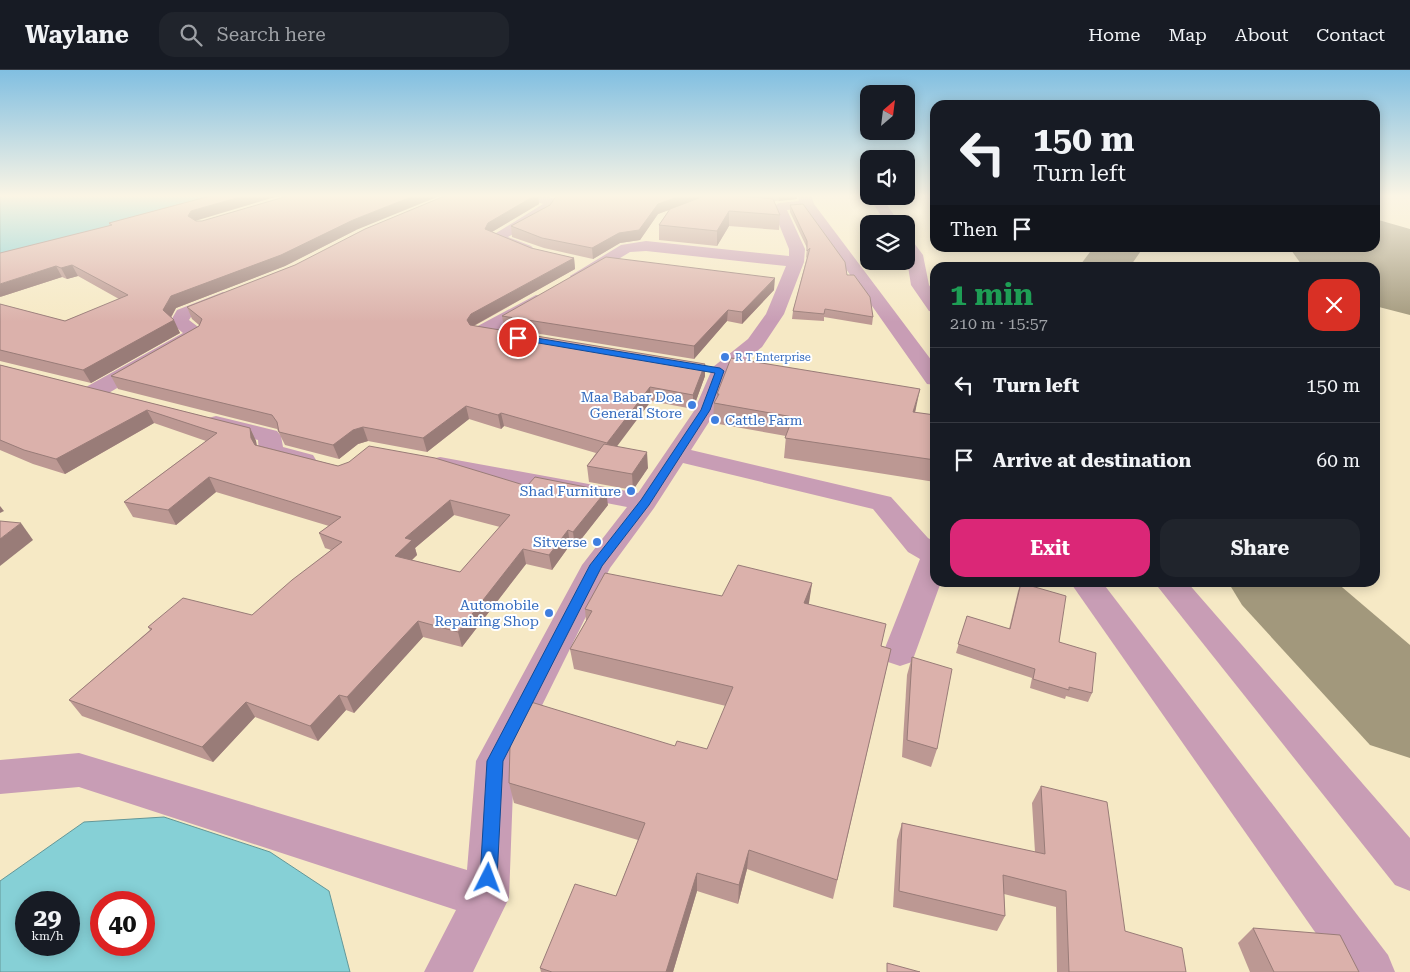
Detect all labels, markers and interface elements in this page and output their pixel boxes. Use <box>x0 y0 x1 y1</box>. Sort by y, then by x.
search box <box>159 12 509 57</box>
text: Waylane <box>25 21 129 49</box>
icon: search <box>177 21 205 49</box>
text: Search here <box>217 23 326 46</box>
text: Home <box>1088 24 1140 45</box>
text: Map <box>1168 24 1207 45</box>
text: About <box>1235 24 1288 45</box>
text: Contact <box>1316 24 1385 45</box>
north arrow <box>860 85 915 140</box>
map controls <box>860 85 915 270</box>
text: 150 m <box>1033 119 1134 160</box>
icon: left <box>950 120 1015 185</box>
button: sound <box>860 150 915 205</box>
text: Turn left <box>1033 161 1126 186</box>
button: layers <box>860 215 915 270</box>
icon: arrive <box>1008 215 1036 243</box>
text: Then <box>950 218 998 241</box>
text: 1 min <box>950 277 1033 312</box>
button: close <box>1308 279 1360 331</box>
text: 210 m · 15:57 <box>950 314 1048 333</box>
pin <box>497 317 539 359</box>
icon: arrive <box>504 324 532 352</box>
marker: R T Enterprise <box>719 351 731 363</box>
place label: R T Enterprise <box>735 351 811 364</box>
icon: left <box>950 371 978 399</box>
text: Turn left <box>993 374 1079 397</box>
text: 150 m <box>1306 374 1360 397</box>
place label: Maa Babar Doa General Store <box>581 389 682 421</box>
marker: Maa Babar Doa General Store <box>686 399 698 411</box>
place label: Cattle Farm <box>725 412 803 428</box>
marker: Cattle Farm <box>709 414 721 426</box>
icon: arrive <box>950 446 978 474</box>
text: Arrive at destination <box>993 449 1191 472</box>
text: 60 m <box>1317 449 1360 472</box>
place label: Shad Furniture <box>520 483 621 499</box>
marker: Shad Furniture <box>625 485 637 497</box>
button: Exit <box>950 519 1150 577</box>
button: Share <box>1160 519 1360 577</box>
place label: Sitverse <box>533 534 587 550</box>
marker: Sitverse <box>591 536 603 548</box>
place label: Automobile Repairing Shop <box>434 597 539 629</box>
marker: Automobile Repairing Shop <box>543 607 555 619</box>
position arrow <box>461 851 513 903</box>
speed limit sign: 40 <box>90 891 155 956</box>
text: 29 <box>33 903 62 932</box>
text: km/h <box>31 929 64 943</box>

